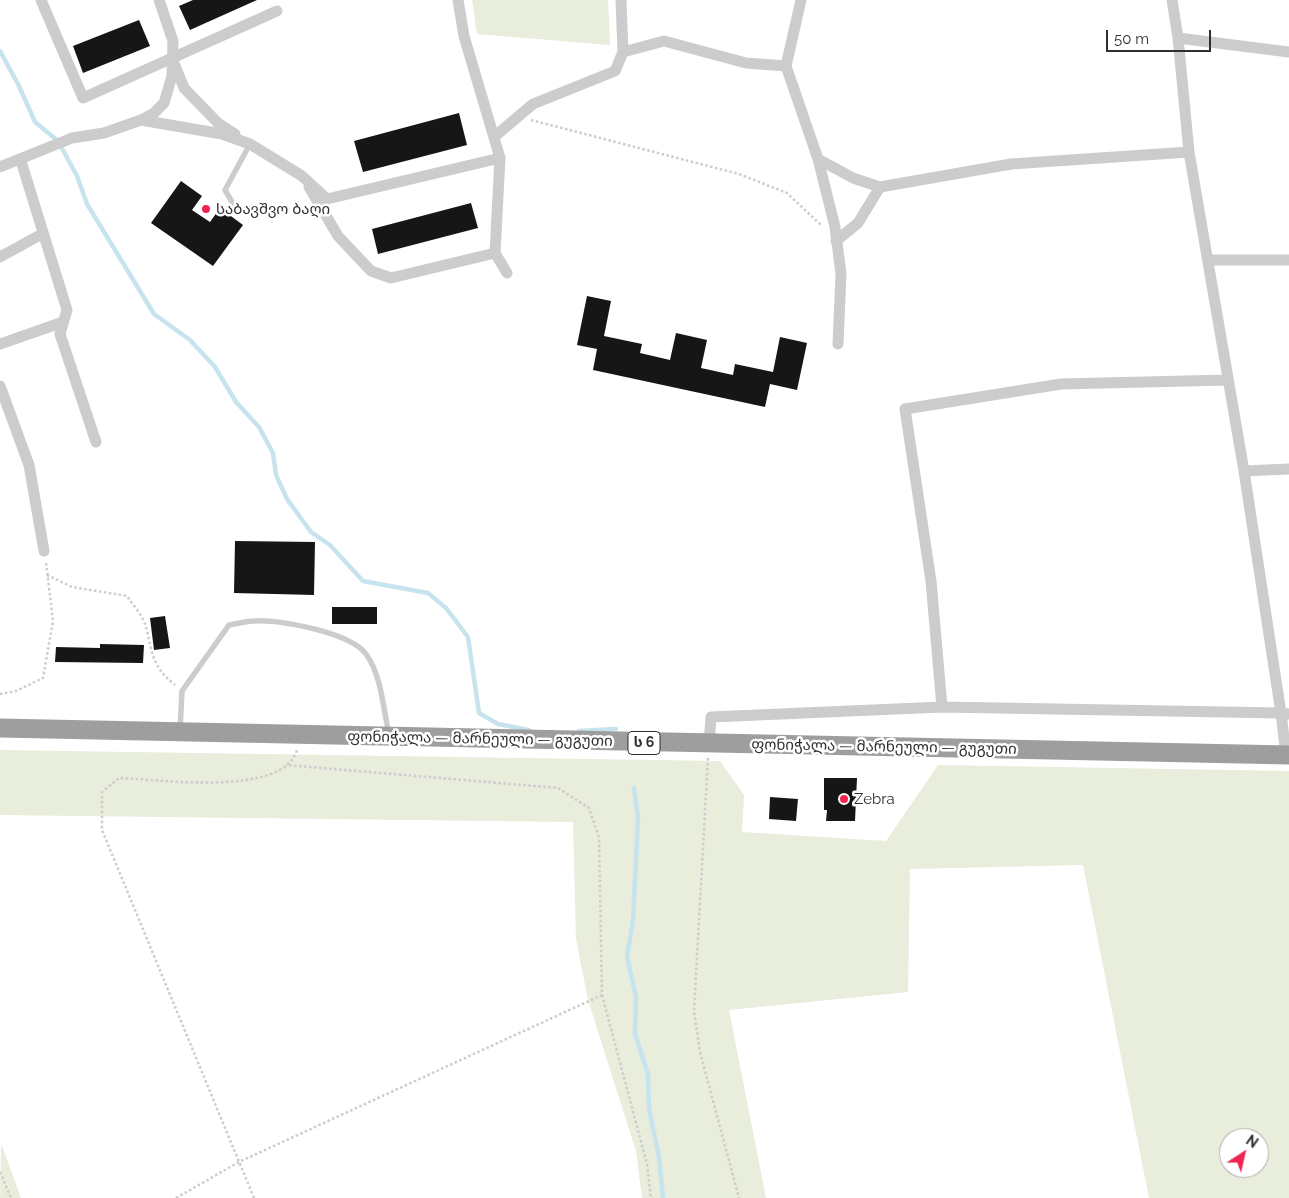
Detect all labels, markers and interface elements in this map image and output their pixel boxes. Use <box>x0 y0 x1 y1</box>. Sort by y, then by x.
scale bar <box>1109 20 1214 52</box>
text: 50 m <box>1114 30 1149 48</box>
place label: საბავშვო ბაღი <box>216 200 330 218</box>
marker: საბავშვო ბაღი <box>200 203 212 215</box>
street label: ფონიჭალა — მარნეული — გუგუთი <box>347 728 613 750</box>
road number: ს 6 <box>628 731 660 754</box>
street label: ფონიჭალა — მარნეული — გუგუთი <box>751 736 1017 758</box>
place label: Zebra <box>854 790 895 808</box>
marker: Zebra <box>838 793 850 805</box>
north arrow <box>1219 1128 1269 1178</box>
text: N <box>1243 1132 1261 1151</box>

